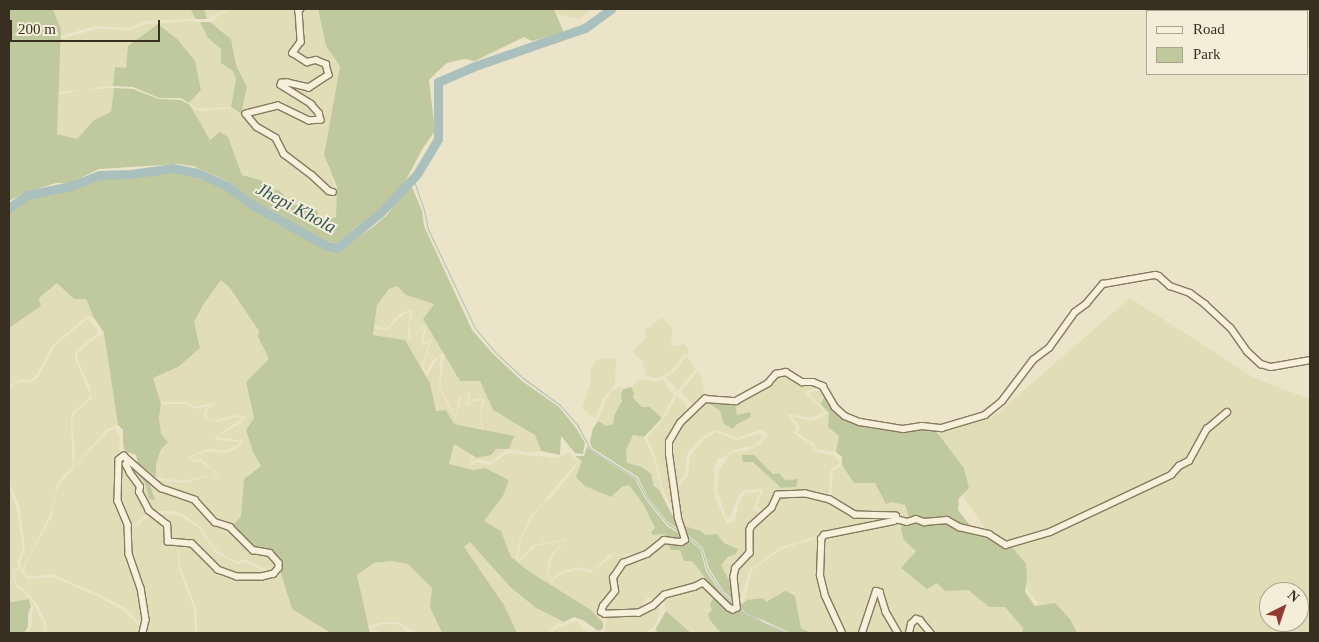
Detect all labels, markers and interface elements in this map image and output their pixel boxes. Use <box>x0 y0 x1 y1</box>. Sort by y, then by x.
scale bar <box>12 10 162 42</box>
legend <box>1146 10 1309 75</box>
text: 200 m <box>18 21 56 37</box>
text: Road <box>1193 21 1225 37</box>
text: Park <box>1193 46 1221 62</box>
water label: Jhepi Khola <box>252 178 340 238</box>
north arrow <box>1259 582 1309 632</box>
text: N <box>1285 587 1302 605</box>

